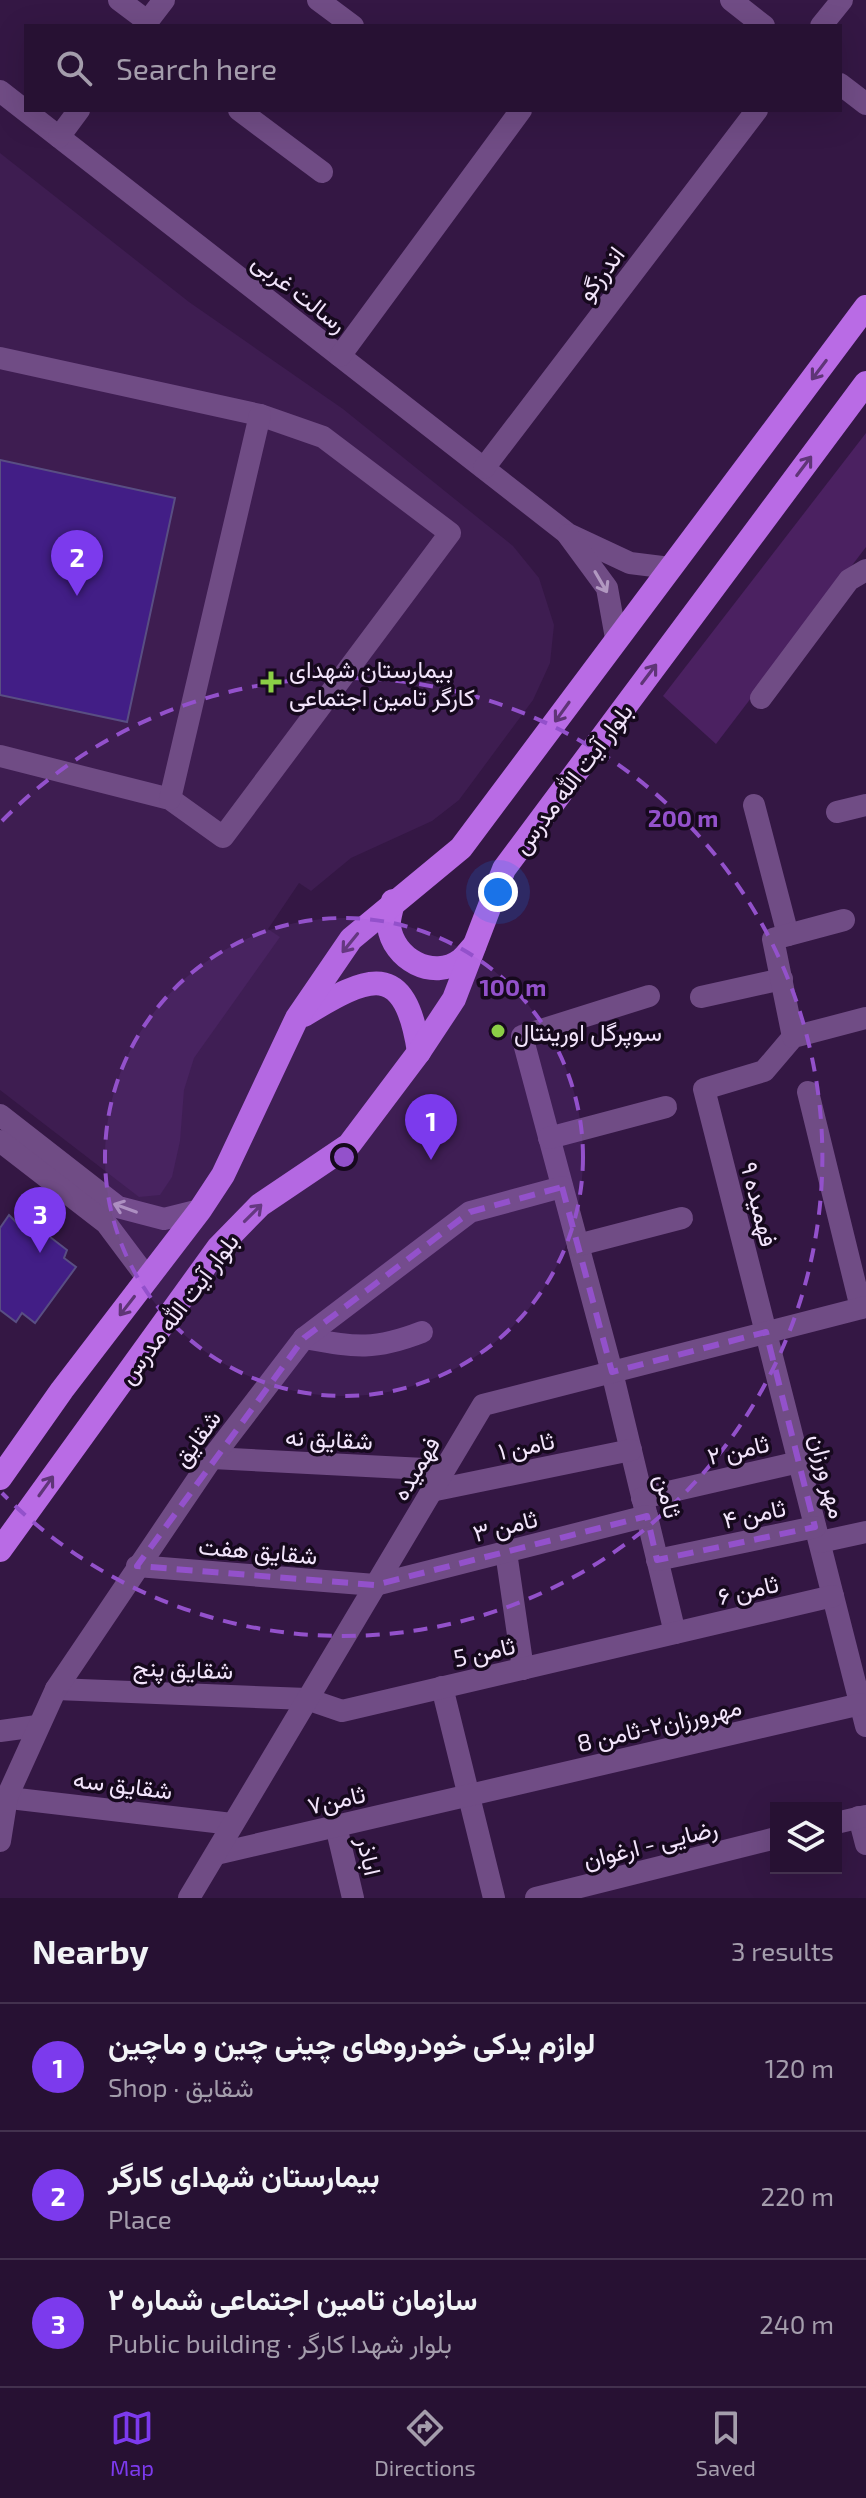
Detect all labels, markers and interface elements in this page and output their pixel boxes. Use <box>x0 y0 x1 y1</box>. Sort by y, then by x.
search box <box>24 24 842 112</box>
icon: search <box>52 46 96 90</box>
text: Search here <box>116 50 277 86</box>
street label: اندرزگو <box>570 240 631 307</box>
street label: رسالت غربی <box>246 246 353 340</box>
one-way arrow <box>811 359 828 380</box>
one-way arrow <box>796 455 813 477</box>
pin: 2 <box>51 530 103 596</box>
one-way arrow <box>593 570 609 593</box>
place label: بیمارستان شهدای کارگر تامین اجتماعی <box>289 654 475 713</box>
one-way arrow <box>641 664 658 685</box>
marker: بیمارستان شهدای کارگر تامین اجتماعی <box>260 671 282 693</box>
street label: بلوار آیت الله مدرس <box>506 697 640 860</box>
one-way arrow <box>554 701 571 722</box>
text: 200 m <box>648 803 718 832</box>
your location <box>478 872 518 912</box>
one-way arrow <box>341 932 359 952</box>
text: 100 m <box>480 972 546 1001</box>
place label: سوپرگل اورینتال <box>514 1017 662 1049</box>
marker: سوپرگل اورینتال <box>489 1022 507 1040</box>
pin: 1 <box>405 1094 457 1160</box>
centre of rings <box>330 1143 358 1171</box>
street label: فهمیده ۹ <box>734 1159 785 1250</box>
pin: 3 <box>14 1187 66 1253</box>
one-way arrow <box>113 1199 138 1214</box>
one-way arrow <box>243 1203 263 1222</box>
street label: بلوار آیت الله مدرس <box>112 1227 246 1390</box>
one-way arrow <box>118 1295 136 1316</box>
street label: شقایق <box>166 1404 227 1473</box>
street label: شقایق نه <box>284 1421 374 1456</box>
street label: ثامن ۱ <box>495 1425 557 1466</box>
street label: ثامن ۲ <box>704 1428 772 1471</box>
street label: فهمیده <box>385 1431 447 1506</box>
street label: مهر ورزان <box>803 1431 854 1522</box>
street label: ثامن <box>649 1471 688 1521</box>
one-way arrow <box>38 1476 54 1498</box>
street label: ثامن ۴ <box>720 1492 788 1535</box>
street label: ثامن ۳ <box>470 1503 541 1548</box>
street label: شقایق هفت <box>197 1530 319 1571</box>
street label: ثامن ۶ <box>715 1568 781 1611</box>
street label: ثامن 5 <box>450 1630 518 1673</box>
street label: شقایق پنج <box>132 1652 234 1688</box>
street label: مهرورزان۲-ثامن 8 <box>574 1691 745 1759</box>
street label: شقایق سه <box>72 1764 174 1805</box>
street label: ثامن۷ <box>304 1778 368 1821</box>
map controls <box>770 1802 842 1874</box>
button: layers <box>770 1802 842 1874</box>
street label: رضایی - ارغوان <box>580 1812 721 1876</box>
street label: اباذر <box>349 1833 388 1879</box>
text: Nearby <box>32 1930 149 1971</box>
text: 3 results <box>731 1935 834 1966</box>
text: لوازم یدکی خودروهای چینی چین و ماچین <box>108 2024 596 2060</box>
text: 1 <box>52 2052 64 2083</box>
text: 120 m <box>765 2052 834 2083</box>
text: Shop · شقایق <box>108 2071 254 2102</box>
text: بیمارستان شهدای کارگر <box>108 2157 380 2193</box>
text: 2 <box>50 2180 66 2211</box>
text: 220 m <box>761 2180 834 2211</box>
text: Place <box>108 2203 172 2234</box>
text: سازمان تامین اجتماعی شماره ۲ <box>108 2280 478 2316</box>
text: 3 <box>51 2308 65 2339</box>
text: 240 m <box>759 2308 834 2339</box>
text: Public building · بلوار شهدا کارگر <box>108 2327 452 2358</box>
tab: Map <box>110 2406 154 2480</box>
tab: Directions <box>374 2406 476 2480</box>
tab: Saved <box>696 2406 756 2480</box>

